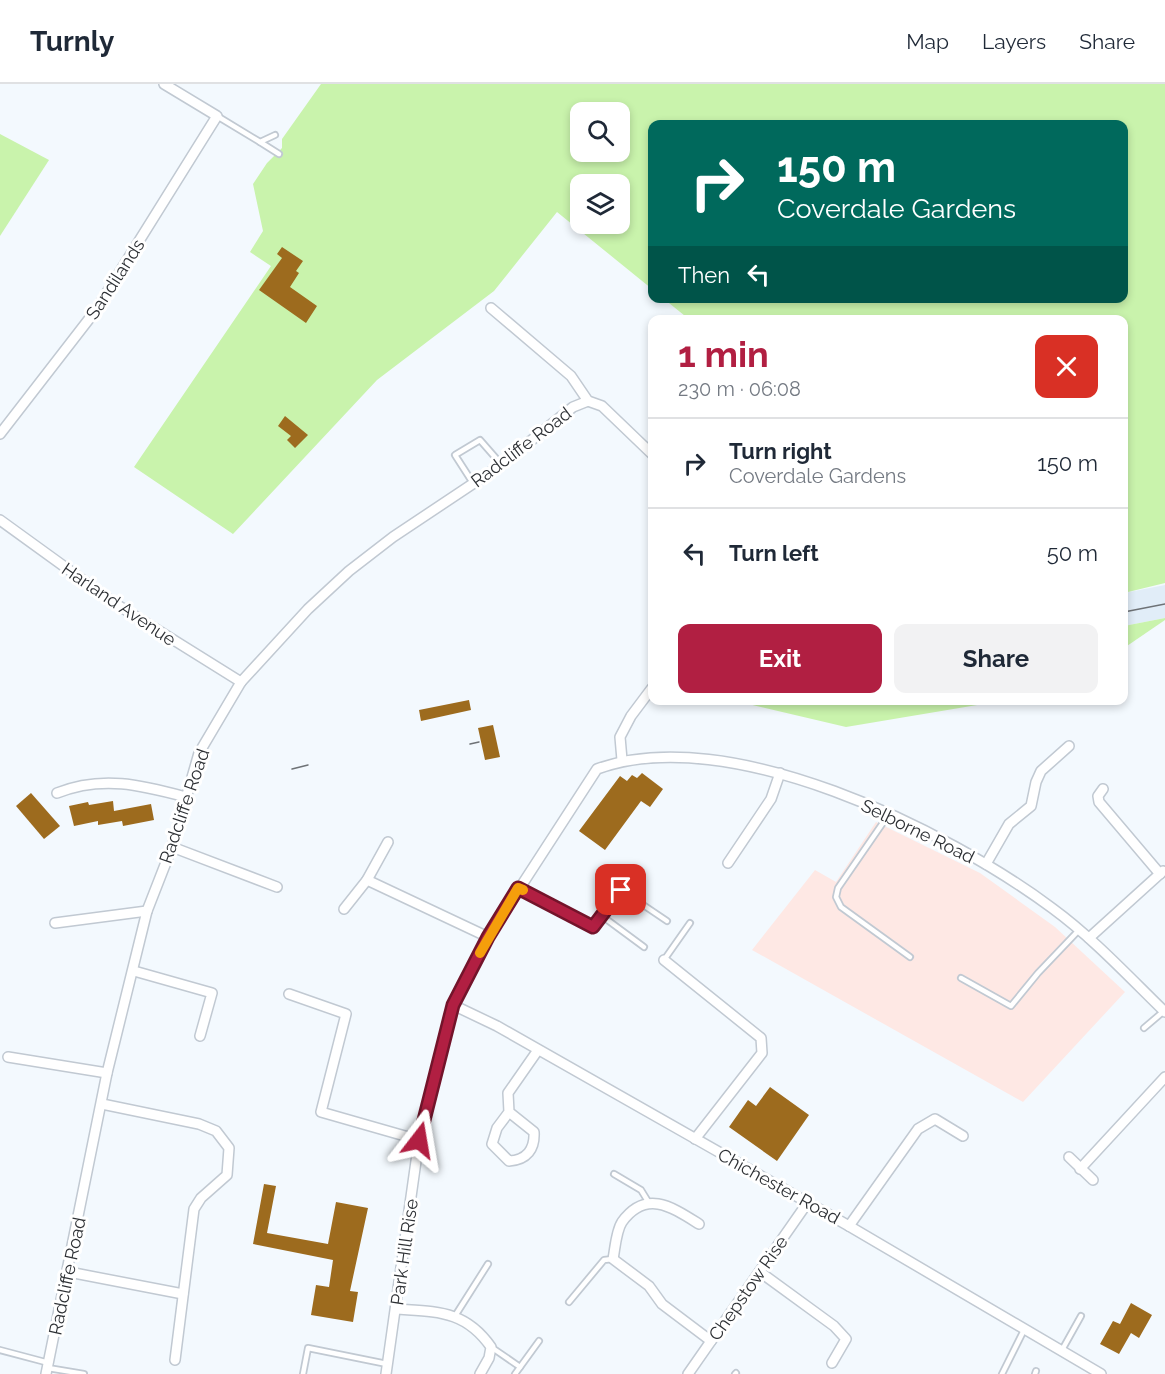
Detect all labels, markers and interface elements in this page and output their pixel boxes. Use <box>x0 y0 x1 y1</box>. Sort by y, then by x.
text: Turnly <box>30 25 114 58</box>
text: Map <box>906 29 949 54</box>
text: Layers <box>982 29 1046 54</box>
text: Share <box>1079 29 1135 54</box>
map controls <box>570 102 630 234</box>
button: search <box>570 102 630 162</box>
text: 150 m <box>777 143 896 192</box>
icon: right <box>678 144 756 222</box>
button: layers <box>570 174 630 234</box>
text: Coverdale Gardens <box>777 193 1016 224</box>
street label: Sandilands <box>81 235 149 323</box>
icon: left <box>742 258 775 291</box>
text: Then <box>678 262 730 288</box>
text: 1 min <box>678 333 769 375</box>
button: close <box>1035 335 1098 398</box>
text: 230 m · 06:08 <box>678 377 801 401</box>
street label: Radcliffe Road <box>467 403 575 491</box>
text: Turn right <box>729 438 832 464</box>
icon: right <box>678 447 711 480</box>
text: 150 m <box>1037 450 1098 476</box>
text: Coverdale Gardens <box>729 464 906 488</box>
icon: left <box>678 537 711 570</box>
text: Turn left <box>729 540 819 566</box>
text: 50 m <box>1047 540 1098 566</box>
street label: Harland Avenue <box>58 558 180 650</box>
button: Exit <box>678 624 882 693</box>
button: Share <box>894 624 1098 693</box>
street label: Radcliffe Road <box>155 746 213 866</box>
street label: Selborne Road <box>858 795 978 867</box>
pin <box>595 864 646 915</box>
icon: arrive <box>604 873 637 906</box>
position arrow <box>387 1108 451 1172</box>
street label: Chichester Road <box>714 1144 844 1228</box>
street label: Park Hill Rise <box>386 1197 422 1307</box>
street label: Radcliffe Road <box>44 1215 90 1337</box>
street label: Chepstow Rise <box>704 1231 792 1344</box>

